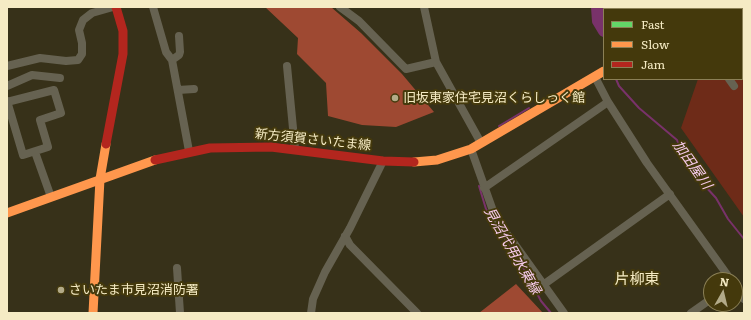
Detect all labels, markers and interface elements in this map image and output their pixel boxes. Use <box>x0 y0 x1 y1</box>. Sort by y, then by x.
legend <box>603 8 743 80</box>
text: Fast <box>641 15 664 33</box>
text: Slow <box>641 35 669 53</box>
text: Jam <box>641 55 665 73</box>
place label: 旧坂東家住宅見沼くらしっく館 <box>403 90 585 106</box>
marker: 旧坂東家住宅見沼くらしっく館 <box>390 93 400 103</box>
street label: 新方須賀さいたま線 <box>254 126 372 154</box>
water label: 加田屋川 <box>669 137 715 193</box>
water label: 見沼代用水東縁 <box>480 204 544 298</box>
district label: 片柳東 <box>615 271 659 289</box>
north arrow <box>703 272 743 312</box>
text: N <box>719 273 730 290</box>
place label: さいたま市見沼消防署 <box>69 282 199 298</box>
marker: さいたま市見沼消防署 <box>56 285 66 295</box>

